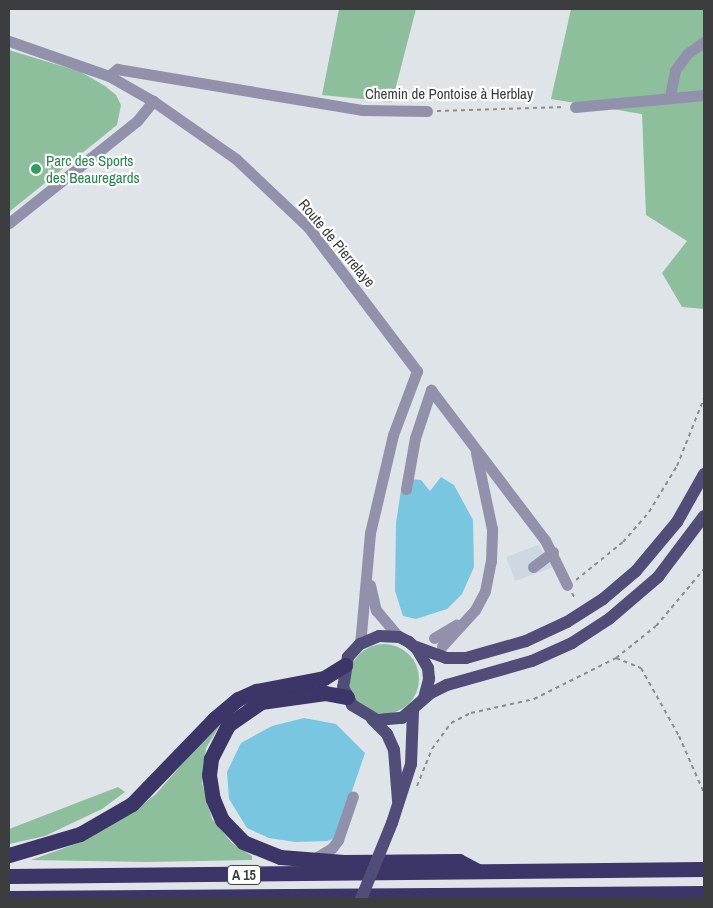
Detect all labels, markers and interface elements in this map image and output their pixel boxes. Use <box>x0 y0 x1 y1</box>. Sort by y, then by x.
street label: Chemin de Pontoise à Herblay <box>365 85 533 103</box>
place label: Parc des Sports des Beauregards <box>46 151 140 186</box>
marker: Parc des Sports des Beauregards <box>30 163 42 175</box>
street label: Route de Pierrelaye <box>295 195 379 291</box>
road number: A 15 <box>226 864 262 886</box>

